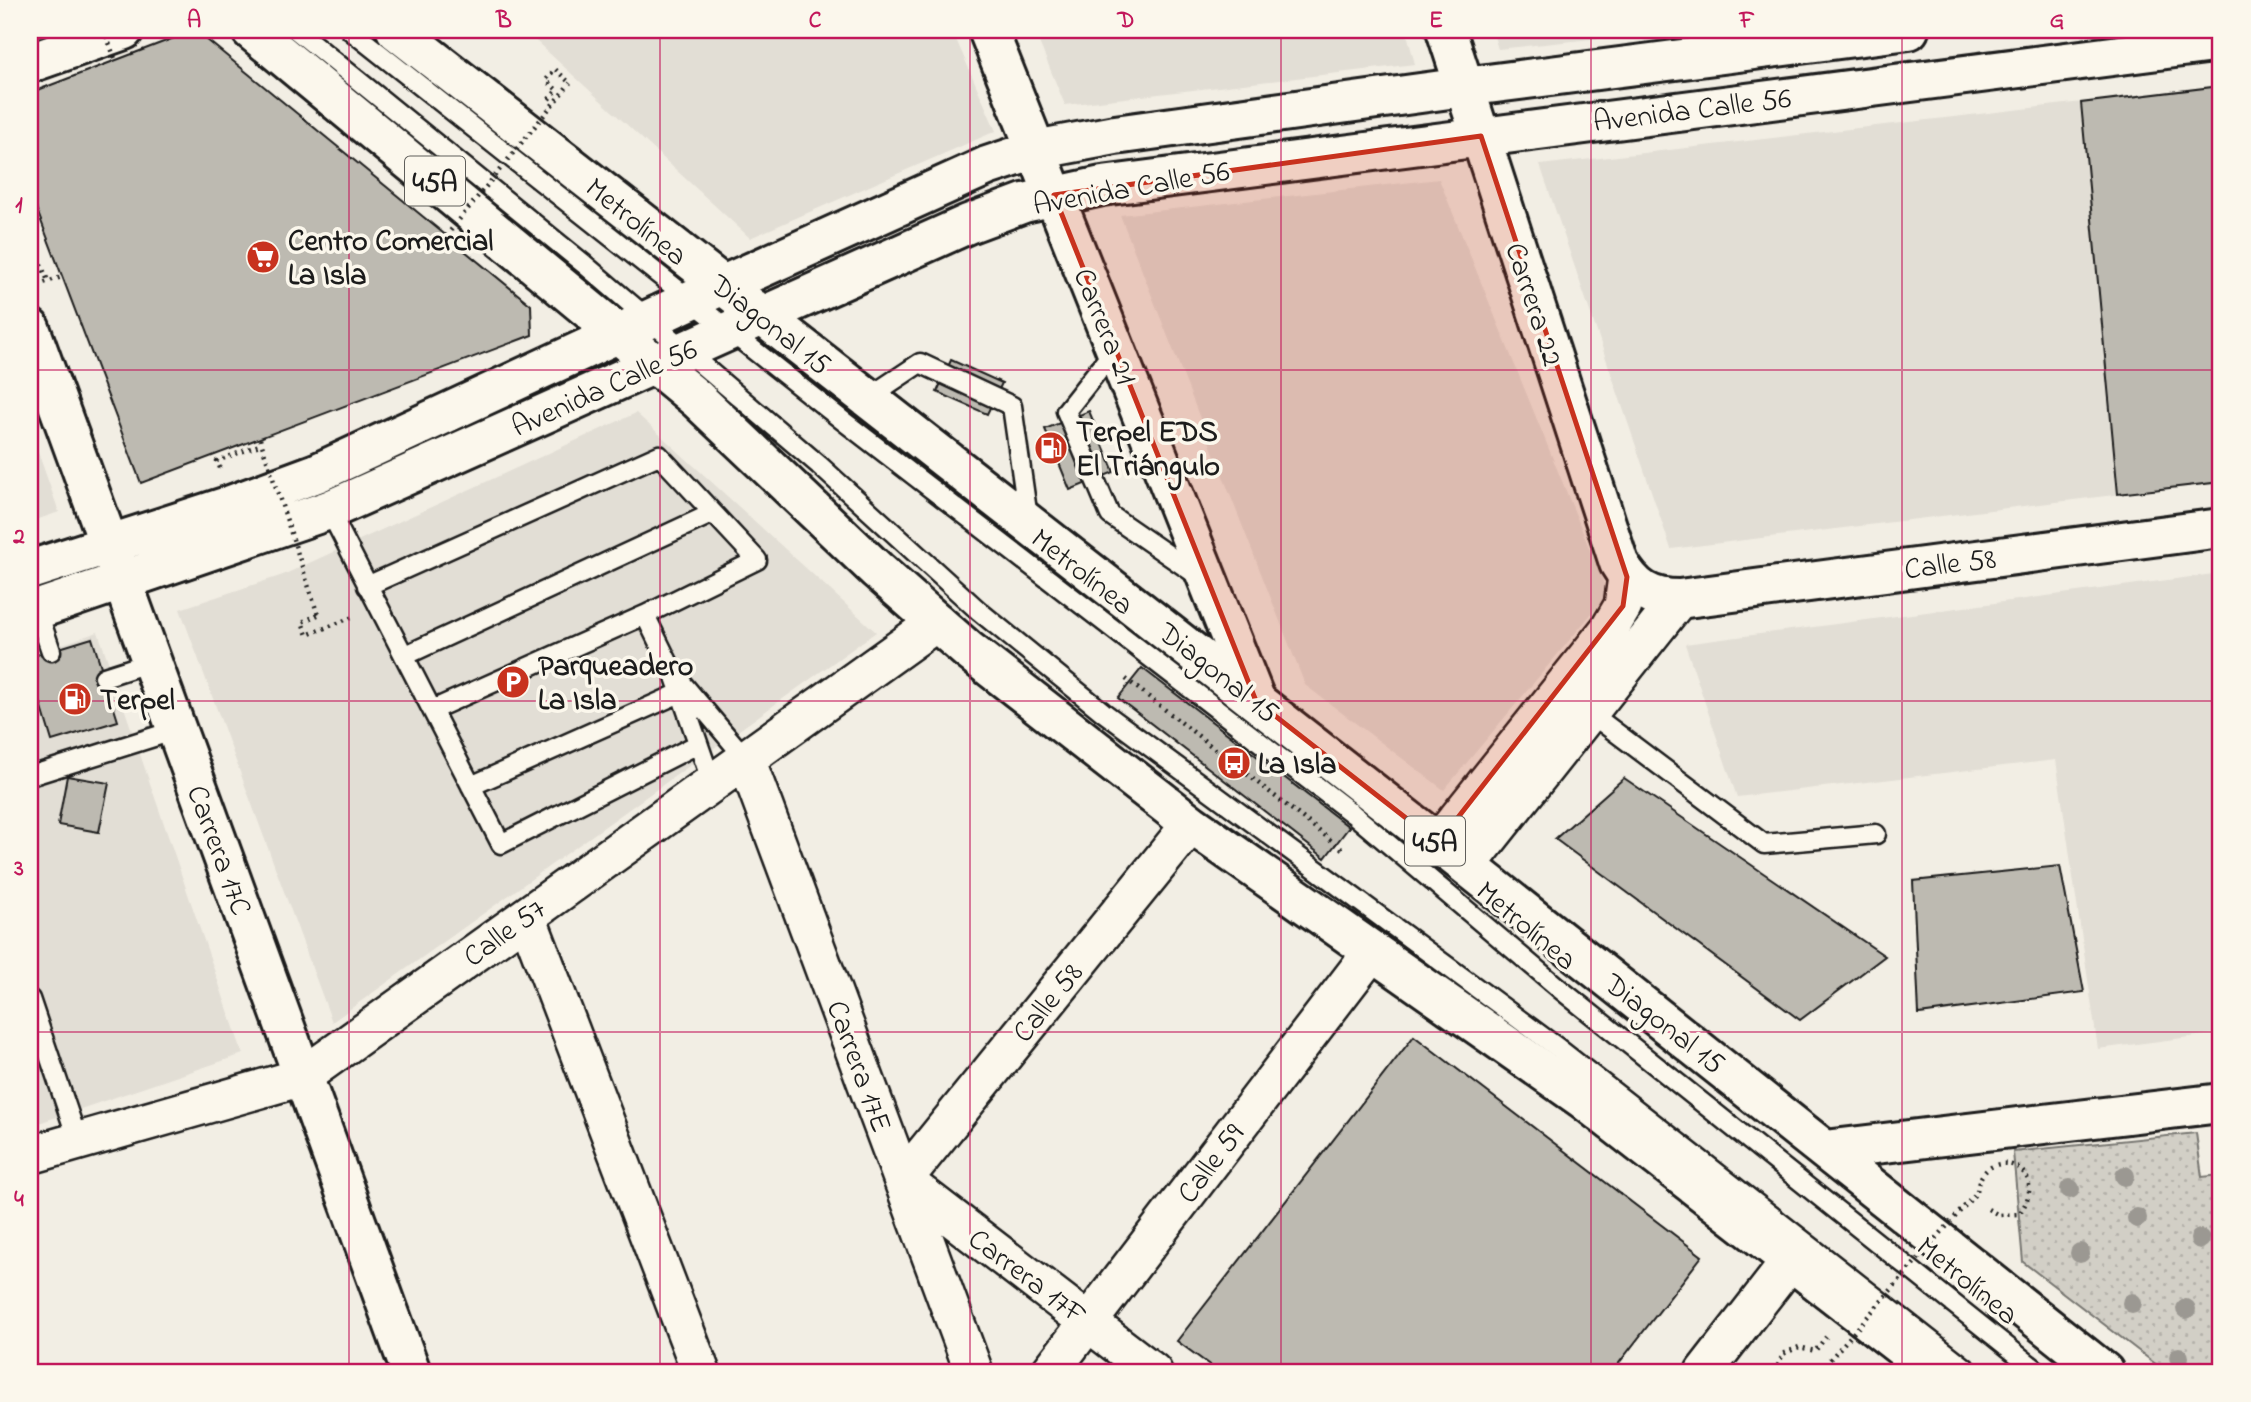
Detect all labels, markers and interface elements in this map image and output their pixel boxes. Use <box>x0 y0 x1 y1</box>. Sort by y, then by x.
text: A <box>187 5 201 38</box>
text: B <box>495 5 512 38</box>
text: C <box>809 5 822 38</box>
text: D <box>1117 5 1134 38</box>
text: E <box>1429 5 1443 38</box>
text: F <box>1739 5 1755 38</box>
text: G <box>2050 5 2064 38</box>
street label: Avenida Calle 56 <box>1591 78 1794 146</box>
street label: Avenida Calle 56 <box>1030 151 1233 229</box>
road number: 45A <box>405 156 465 206</box>
street label: Metrolínea <box>574 168 696 278</box>
text: 1 <box>15 190 23 223</box>
place label: Centro Comercial La Isla <box>288 221 493 299</box>
street label: Carrera 22 <box>1492 237 1573 372</box>
supermarket icon: Centro Comercial La Isla <box>244 238 282 276</box>
street label: Carrera 21 <box>1060 262 1146 392</box>
street label: Diagonal 15 <box>698 264 839 388</box>
street label: Avenida Calle 56 <box>505 329 705 450</box>
place label: Terpel EDS El Triángulo <box>1076 412 1220 491</box>
fuel station icon: Terpel EDS El Triángulo <box>1032 429 1070 467</box>
street label: Metrolínea <box>1020 519 1142 628</box>
text: 2 <box>12 521 25 554</box>
street label: Calle 58 <box>1902 539 1999 593</box>
street label: Diagonal 15 <box>1146 612 1287 736</box>
place label: Parqueadero La Isla <box>538 646 693 724</box>
parking icon: Parqueadero La Isla <box>494 663 532 701</box>
fuel station icon: Terpel <box>56 680 94 718</box>
place label: Terpel <box>100 680 175 724</box>
bus stop icon: La Isla <box>1215 744 1253 782</box>
place label: La Isla <box>1258 744 1336 788</box>
street label: Carrera 17C <box>173 780 261 922</box>
road number: 45A <box>1405 816 1465 866</box>
text: 3 <box>13 853 24 886</box>
street label: Metrolínea <box>1465 872 1585 983</box>
street label: Calle 57 <box>455 889 556 980</box>
street label: Calle 58 <box>1003 954 1095 1054</box>
street label: Diagonal 15 <box>1592 963 1733 1087</box>
street label: Carrera 17E <box>813 995 901 1139</box>
street label: Calle 59 <box>1168 1116 1257 1214</box>
text: 4 <box>14 1184 24 1217</box>
street label: Carrera 17F <box>957 1219 1095 1338</box>
street label: Metrolínea <box>1905 1227 2027 1337</box>

